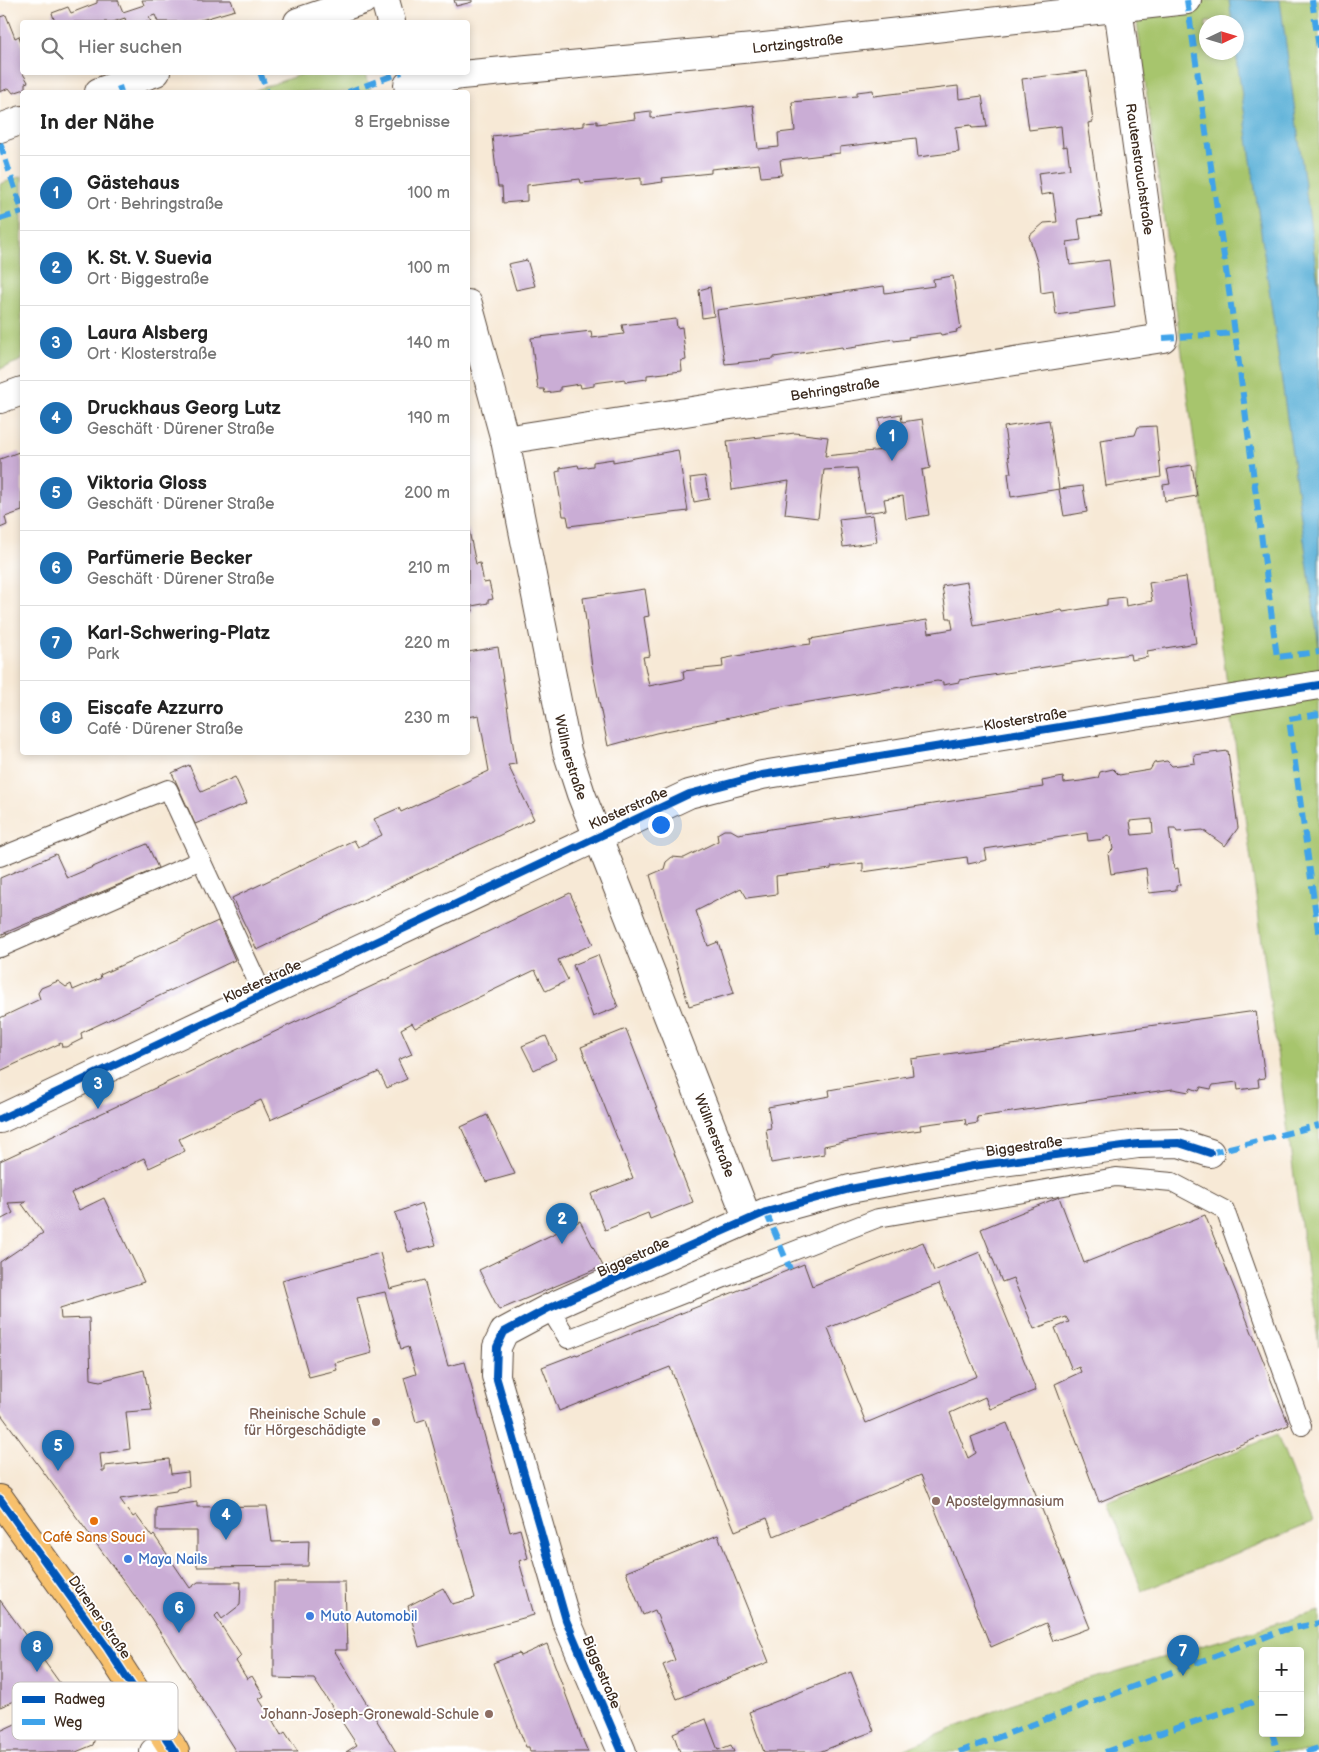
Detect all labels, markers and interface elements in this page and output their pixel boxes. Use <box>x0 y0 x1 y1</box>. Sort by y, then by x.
north arrow <box>1199 15 1244 60</box>
search box <box>20 20 470 75</box>
street label: Lortzingstraße <box>751 30 844 57</box>
icon: search <box>38 34 66 62</box>
text: Hier suchen <box>78 36 182 59</box>
street label: Rautenstrauchstraße <box>1122 102 1157 236</box>
text: In der Nähe <box>40 110 154 135</box>
text: 8 Ergebnisse <box>354 113 450 132</box>
text: Gästehaus <box>87 172 180 195</box>
text: 1 <box>53 184 59 203</box>
text: 100 m <box>407 184 450 203</box>
text: Ort · Behringstraße <box>87 195 223 214</box>
text: K. St. V. Suevia <box>87 247 212 270</box>
text: 2 <box>51 259 61 278</box>
text: 100 m <box>407 259 450 278</box>
text: Ort · Biggestraße <box>87 270 209 289</box>
text: Laura Alsberg <box>87 322 208 345</box>
text: 3 <box>51 334 61 353</box>
text: 140 m <box>407 334 450 353</box>
text: Ort · Klosterstraße <box>87 345 217 364</box>
street label: Behringstraße <box>789 374 881 405</box>
text: Druckhaus Georg Lutz <box>87 397 281 420</box>
text: 4 <box>51 409 61 428</box>
text: 190 m <box>408 409 450 428</box>
text: Geschäft · Dürener Straße <box>87 420 275 439</box>
pin: 1 <box>876 420 908 461</box>
text: Viktoria Gloss <box>87 472 207 495</box>
text: 5 <box>51 484 61 503</box>
text: 200 m <box>404 484 450 503</box>
text: Geschäft · Dürener Straße <box>87 495 275 514</box>
text: Parfümerie Becker <box>87 547 252 570</box>
text: 6 <box>51 559 61 578</box>
text: 210 m <box>408 559 450 578</box>
text: Geschäft · Dürener Straße <box>87 570 275 589</box>
text: Karl-Schwering-Platz <box>87 622 270 645</box>
text: 7 <box>52 634 60 653</box>
text: 220 m <box>404 634 450 653</box>
text: Park <box>87 645 119 664</box>
text: Eiscafe Azzurro <box>87 697 224 720</box>
street label: Klosterstraße <box>982 705 1068 734</box>
text: 8 <box>51 709 61 728</box>
text: 230 m <box>404 709 450 728</box>
street label: Wüllnerstraße <box>551 713 591 803</box>
text: Café · Dürener Straße <box>87 720 243 739</box>
street label: Klosterstraße <box>586 784 670 833</box>
your location <box>648 812 674 838</box>
street label: Klosterstraße <box>220 956 304 1007</box>
pin: 3 <box>82 1068 114 1109</box>
street label: Wüllnerstraße <box>690 1092 738 1180</box>
street label: Biggestraße <box>985 1133 1064 1160</box>
pin: 2 <box>546 1203 578 1244</box>
street label: Biggestraße <box>594 1234 672 1281</box>
place label: Rheinische Schule für Hörgeschädigte <box>244 1406 366 1439</box>
marker: Rheinische Schule für Hörgeschädigte <box>370 1416 382 1428</box>
pin: 5 <box>42 1430 74 1471</box>
place label: Apostelgymnasium <box>946 1493 1064 1510</box>
marker: Apostelgymnasium <box>930 1495 942 1507</box>
pin: 4 <box>210 1499 242 1540</box>
marker: Café Sans Souci <box>88 1515 100 1527</box>
place label: Café Sans Souci <box>42 1529 146 1546</box>
place label: Maya Nails <box>138 1551 208 1568</box>
marker: Maya Nails <box>122 1553 134 1565</box>
street label: Dürener Straße <box>65 1572 135 1662</box>
pin: 6 <box>163 1592 195 1633</box>
place label: Muto Automobil <box>320 1608 417 1625</box>
marker: Muto Automobil <box>304 1610 316 1622</box>
pin: 8 <box>21 1631 53 1672</box>
street label: Biggestraße <box>579 1633 624 1711</box>
pin: 7 <box>1167 1635 1199 1676</box>
map controls <box>1259 1647 1304 1737</box>
button: + <box>1259 1647 1304 1692</box>
legend <box>12 1682 178 1740</box>
text: Radweg <box>54 1691 105 1708</box>
button: − <box>1259 1692 1304 1737</box>
place label: Johann-Joseph-Gronewald-Schule <box>261 1706 479 1723</box>
marker: Johann-Joseph-Gronewald-Schule <box>483 1708 495 1720</box>
text: Weg <box>54 1714 82 1731</box>

